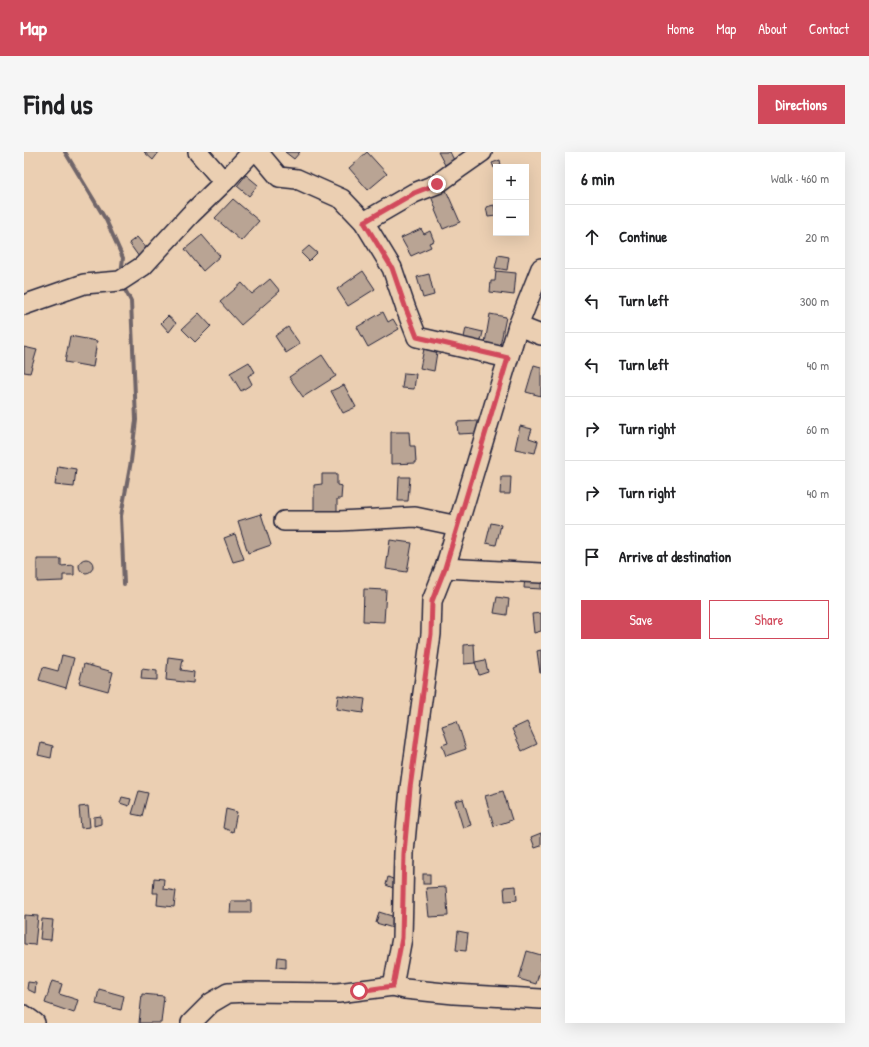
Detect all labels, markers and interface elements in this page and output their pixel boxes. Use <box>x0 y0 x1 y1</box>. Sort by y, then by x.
text: Map <box>20 15 47 41</box>
text: Home <box>667 19 694 38</box>
text: Map <box>716 19 736 38</box>
text: About <box>758 19 787 38</box>
text: Contact <box>809 19 849 38</box>
text: Find us <box>24 85 93 123</box>
button: Directions <box>758 85 845 124</box>
map controls <box>493 164 529 236</box>
button: + <box>493 164 529 200</box>
text: 6 min <box>581 167 615 190</box>
text: Walk · 460 m <box>771 169 829 187</box>
route end <box>428 175 446 193</box>
button: − <box>493 200 529 236</box>
icon: ahead <box>581 226 603 248</box>
text: Continue <box>619 226 667 247</box>
text: 20 m <box>805 228 829 246</box>
icon: left <box>581 290 603 312</box>
text: Turn left <box>619 290 669 311</box>
text: 300 m <box>800 292 829 310</box>
icon: left <box>581 354 603 376</box>
text: Turn left <box>619 354 669 375</box>
text: 40 m <box>806 356 829 374</box>
icon: right <box>581 418 603 440</box>
text: Turn right <box>619 418 675 439</box>
text: 60 m <box>806 420 829 438</box>
icon: right <box>581 482 603 504</box>
text: Turn right <box>619 482 675 503</box>
text: 40 m <box>806 484 829 502</box>
icon: arrive <box>581 546 603 568</box>
text: Arrive at destination <box>619 546 731 567</box>
button: Save <box>581 600 701 639</box>
button: Share <box>709 600 829 639</box>
route start <box>350 982 368 1000</box>

